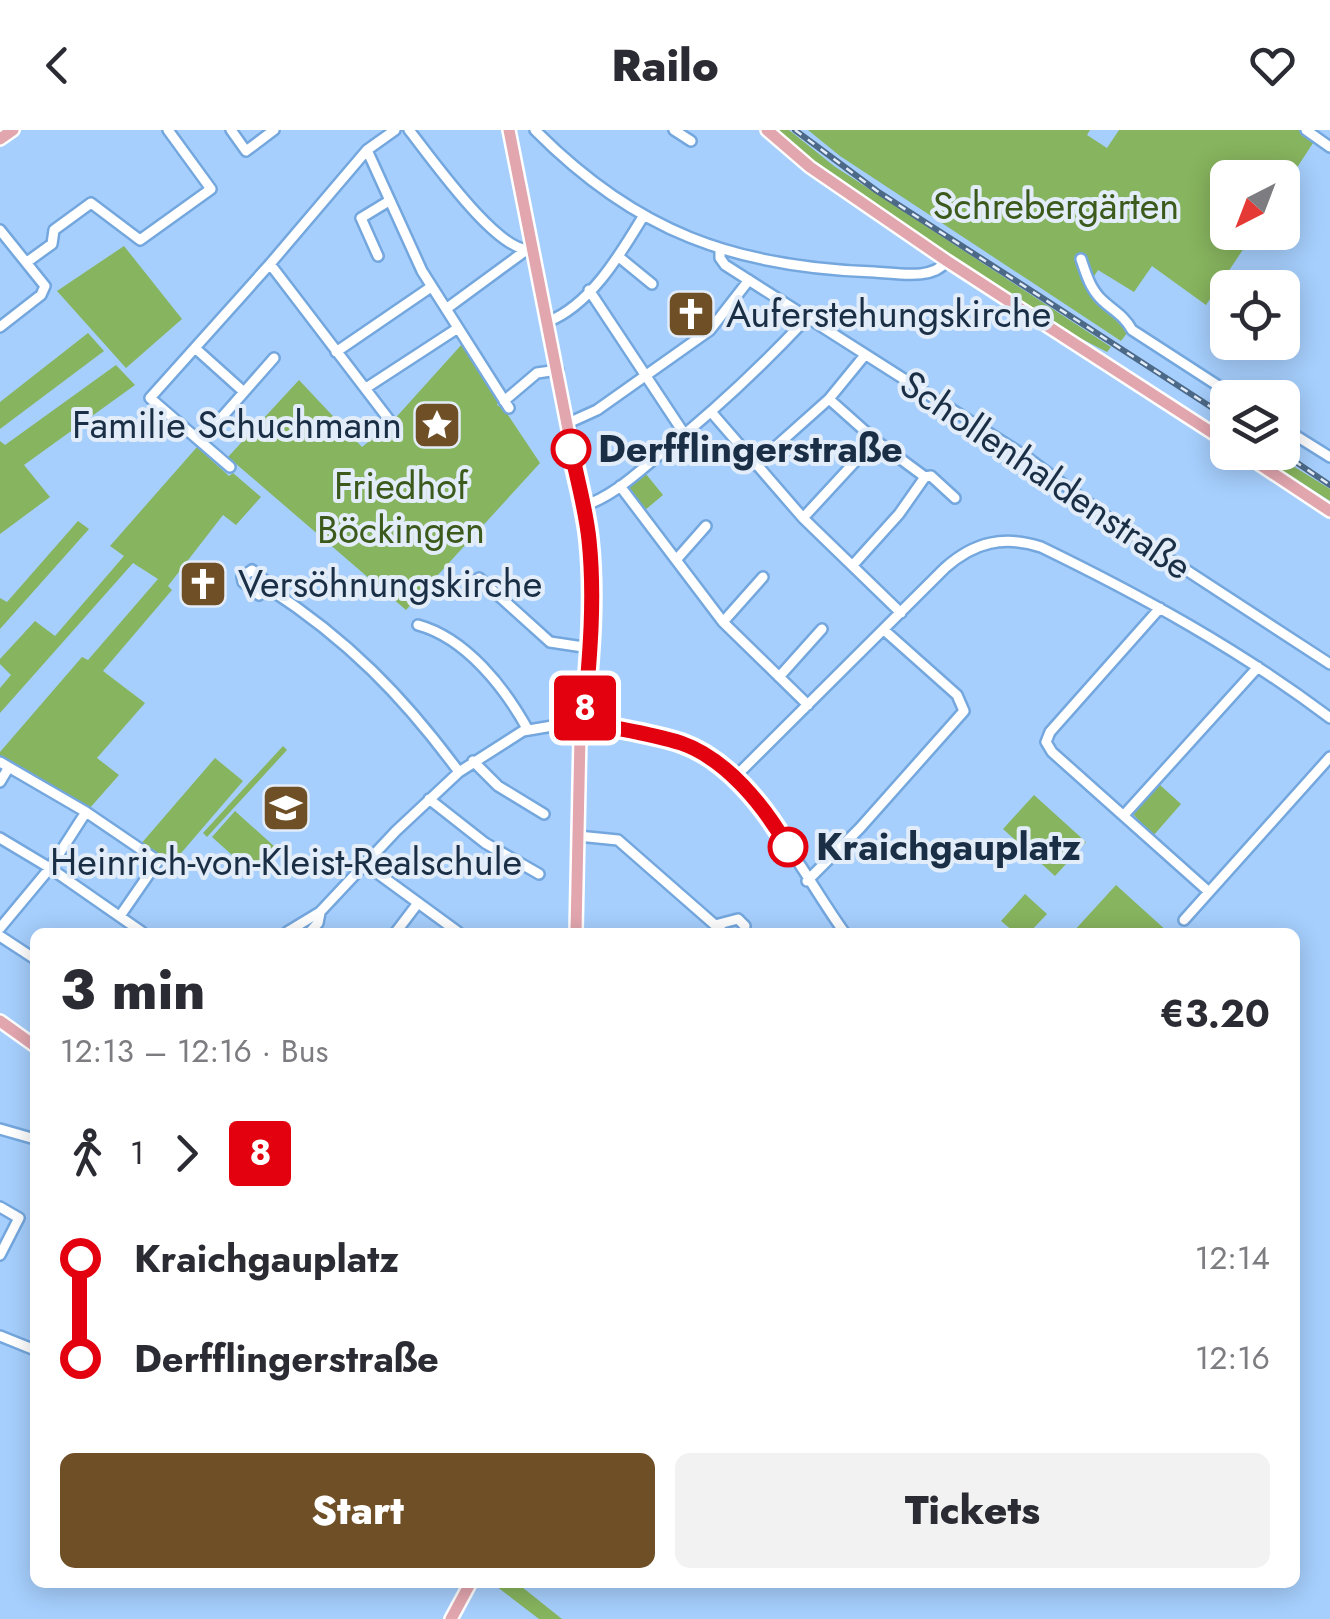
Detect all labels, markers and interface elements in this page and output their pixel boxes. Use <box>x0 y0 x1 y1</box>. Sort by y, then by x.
text: Railo <box>611 33 719 98</box>
icon: back <box>30 38 85 93</box>
icon: heart <box>1245 38 1300 93</box>
north arrow <box>1210 160 1300 250</box>
map controls <box>1210 160 1300 470</box>
park label: Schrebergärten <box>933 178 1179 233</box>
button: locate <box>1210 270 1300 360</box>
place label: Auferstehungskirche <box>726 286 1051 341</box>
church icon: Auferstehungskirche <box>665 288 717 340</box>
street label: Schollenhaldenstraße <box>889 356 1203 593</box>
button: layers <box>1210 380 1300 470</box>
place label: Familie Schuchmann <box>72 397 402 452</box>
place icon: Familie Schuchmann <box>411 399 463 451</box>
place label: Derfflingerstraße <box>598 421 903 476</box>
marker: Derfflingerstraße <box>552 430 590 468</box>
park label: Friedhof Böckingen <box>317 458 485 557</box>
place label: Versöhnungskirche <box>238 556 542 611</box>
church icon: Versöhnungskirche <box>177 558 229 610</box>
line badge: 8 <box>552 676 618 740</box>
text: 8 <box>574 683 596 733</box>
school or university icon: Heinrich-von-Kleist-Realschule <box>260 782 312 834</box>
place label: Kraichgauplatz <box>816 819 1081 874</box>
marker: Kraichgauplatz <box>769 828 807 866</box>
place label: Heinrich-von-Kleist-Realschule <box>50 834 522 889</box>
text: 3 min <box>60 950 206 1030</box>
text: €3.20 <box>1160 986 1270 1041</box>
text: 12:13 – 12:16 · Bus <box>60 1028 328 1074</box>
icon: walk <box>60 1126 115 1181</box>
icon: forward <box>159 1126 214 1181</box>
text: 8 <box>249 1128 271 1178</box>
text: 1 <box>130 1130 144 1176</box>
text: Kraichgauplatz <box>134 1231 399 1286</box>
text: 12:14 <box>1195 1235 1270 1281</box>
text: Derfflingerstraße <box>134 1331 439 1386</box>
text: 12:16 <box>1195 1335 1270 1381</box>
button: Start <box>60 1453 655 1568</box>
button: Tickets <box>675 1453 1270 1568</box>

